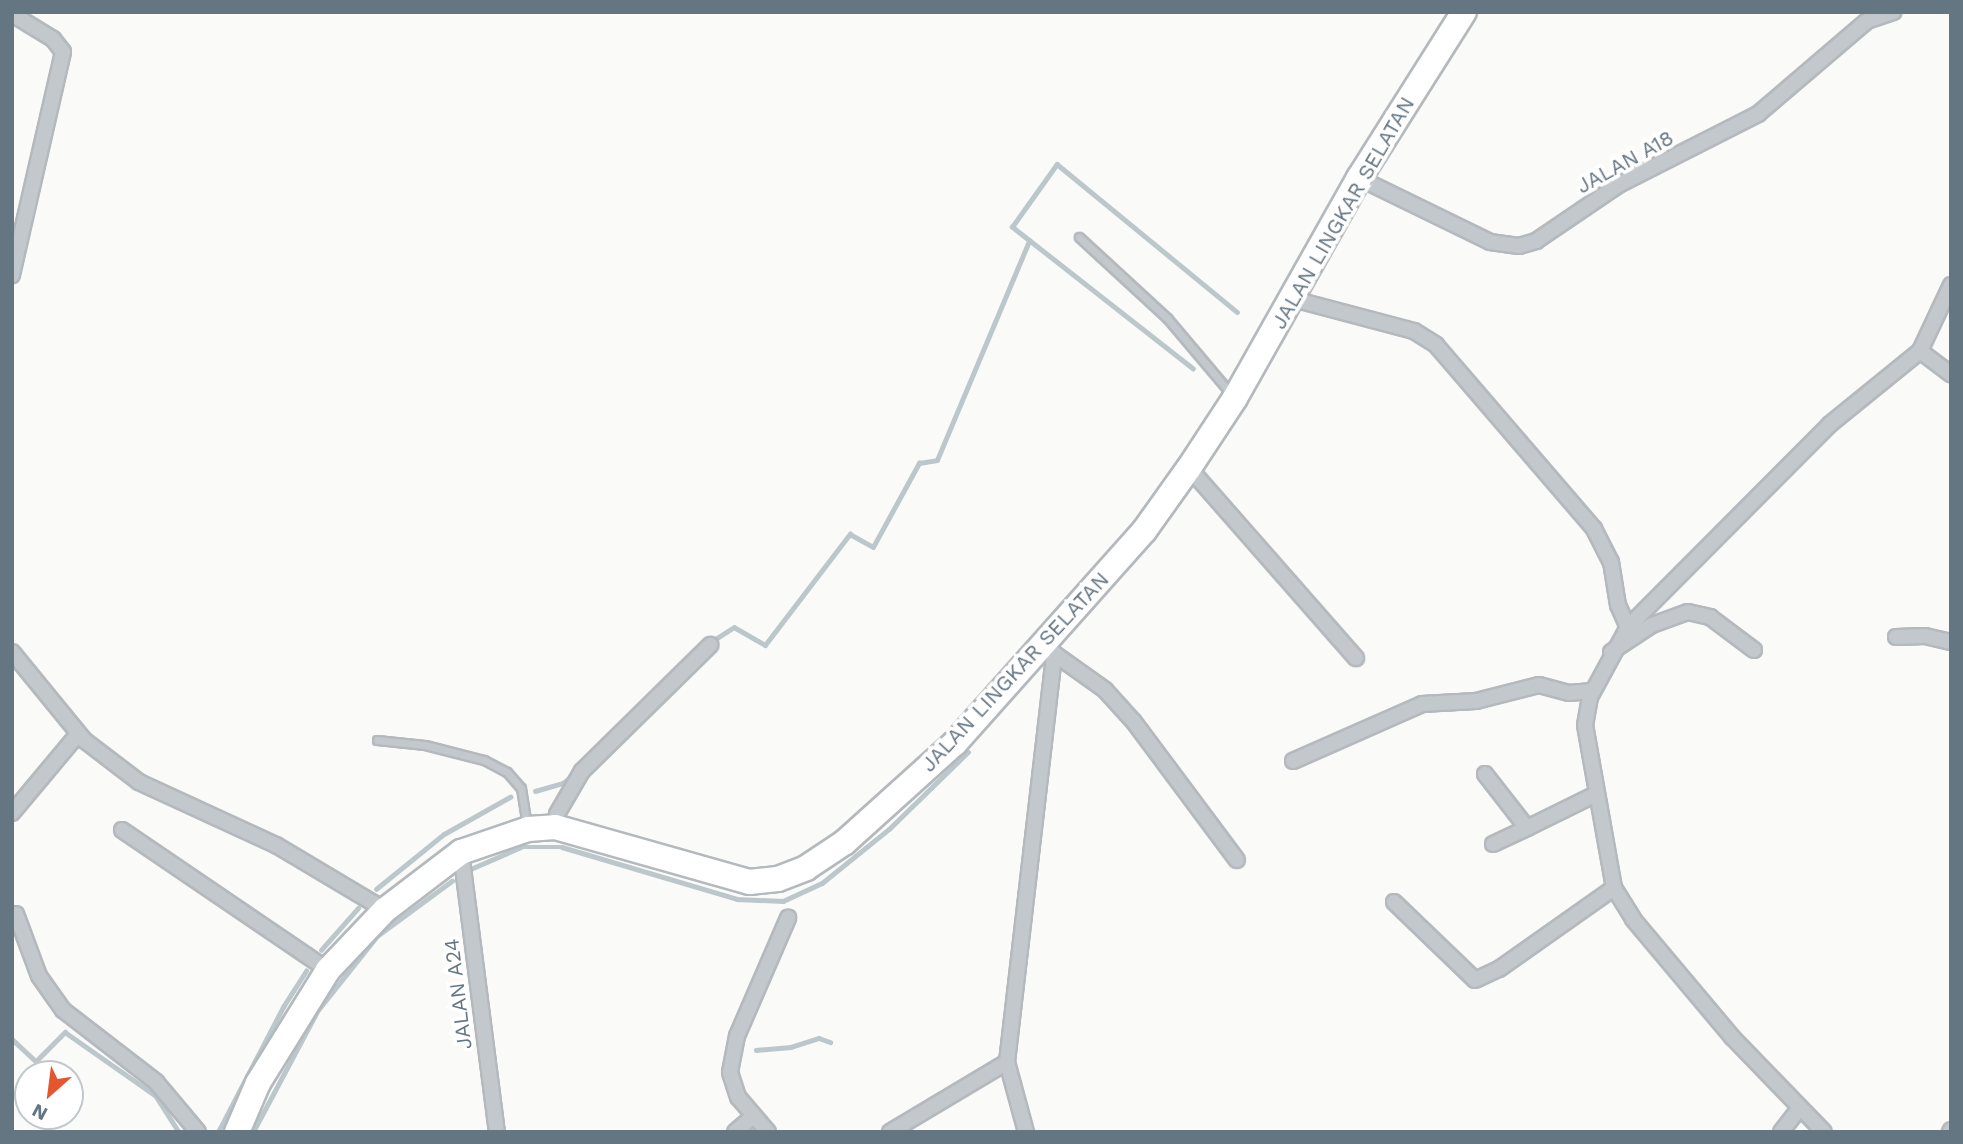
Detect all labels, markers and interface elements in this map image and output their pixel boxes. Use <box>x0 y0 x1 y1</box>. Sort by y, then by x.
street label: JALAN LINGKAR SELATAN <box>1266 92 1420 334</box>
street label: JALAN A18 <box>1572 125 1678 199</box>
street label: JALAN LINGKAR SELATAN <box>916 567 1114 777</box>
street label: JALAN A24 <box>439 937 477 1051</box>
north arrow <box>14 1060 84 1130</box>
text: N <box>28 1099 51 1126</box>

